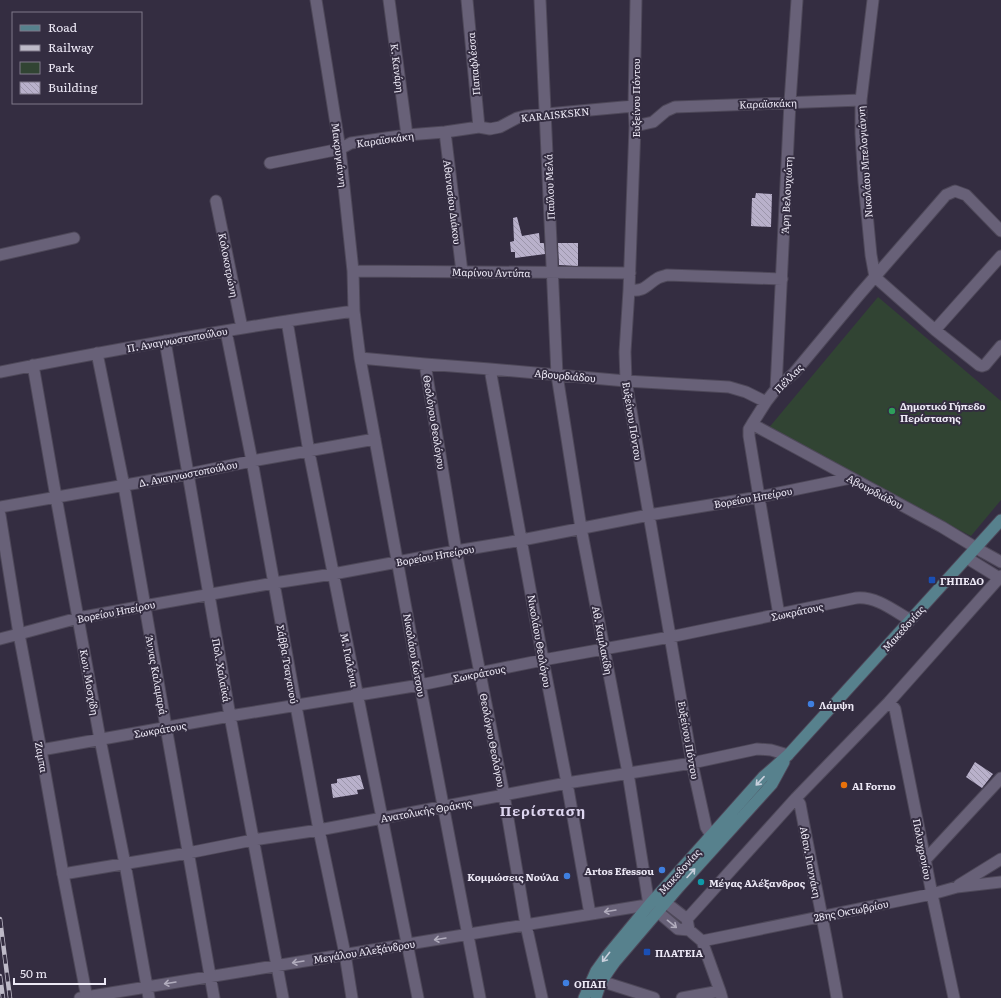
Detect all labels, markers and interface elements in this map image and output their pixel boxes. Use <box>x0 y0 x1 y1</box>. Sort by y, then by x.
legend <box>12 12 142 104</box>
text: Road <box>48 18 78 36</box>
street label: Παπαφλέσσα <box>463 32 483 96</box>
text: Railway <box>48 38 94 56</box>
street label: Κ. Κανάρη <box>388 43 408 93</box>
text: Park <box>48 58 75 76</box>
street label: Ευξείνου Πόντου <box>628 58 643 138</box>
text: Building <box>48 78 98 96</box>
street label: Καραϊσκάκη <box>739 94 797 112</box>
street label: KARAISKSKN <box>520 103 590 125</box>
street label: Νικολάου Μπελογιάννη <box>853 106 875 218</box>
street label: Μακρυγιάννη <box>329 122 351 188</box>
street label: Καραϊσκάκη <box>355 128 415 150</box>
street label: Παύλου Μελά <box>540 154 558 220</box>
street label: Άρη Βελουχιώτη <box>776 156 796 234</box>
street label: Αθανασίου Διάκου <box>440 159 466 245</box>
street label: Κολοκοτρώνη <box>215 232 243 298</box>
street label: Μαρίνου Αντύπα <box>451 264 531 280</box>
street label: Π. Αναγνωστοπούλου <box>125 323 229 355</box>
street label: Πέλλας <box>770 360 806 396</box>
street label: Αβουρδιάδου <box>534 365 596 385</box>
street label: Θεολόγου Θεολόγου <box>420 374 450 470</box>
street label: Ευξείνου Πόντου <box>619 381 647 461</box>
place label: Δημοτικό Γήπεδο Περίστασης <box>900 398 985 425</box>
marker: Δημοτικό Γήπεδο Περίστασης <box>887 406 897 416</box>
street label: Δ. Αναγνωστοπούλου <box>137 456 239 490</box>
street label: Αβουρδιάδου <box>844 470 906 512</box>
street label: Βορείου Ηπείρου <box>713 483 793 511</box>
street label: Βορείου Ηπείρου <box>395 541 475 569</box>
place label: ΓΗΠΕΔΟ <box>940 573 984 588</box>
marker: ΓΗΠΕΔΟ <box>927 575 937 585</box>
street label: Νικολάου Θεολόγου <box>524 593 556 689</box>
street label: Βορείου Ηπείρου <box>76 596 156 626</box>
street label: Σωκράτους <box>769 598 825 624</box>
street label: Μακεδονίας <box>878 602 928 654</box>
street label: Αθ. Καμλακίδη <box>589 604 617 676</box>
street label: Νικολάου Κώτσου <box>400 612 430 698</box>
street label: Σάββα Τσαγανού <box>274 623 302 705</box>
street label: Μ. Γιαλένια <box>337 631 363 689</box>
street label: Άννας Καλαμαρά <box>143 634 171 716</box>
street label: Πολ. Χαλαϊκά <box>209 637 235 703</box>
street label: Κων. Μοσχίδη <box>77 648 103 716</box>
street label: Σωκράτους <box>452 661 506 685</box>
street label: Θεολόγου Θεολόγου <box>477 692 509 788</box>
place label: Λάμψη <box>819 697 854 712</box>
marker: Λάμψη <box>806 699 816 709</box>
street label: Ευξείνου Πόντου <box>675 700 703 780</box>
street label: Σωκράτους <box>133 717 187 741</box>
street label: Ζαμπα <box>32 740 52 774</box>
one-way arrow <box>755 776 764 786</box>
place label: Al Forno <box>852 778 896 793</box>
marker: Al Forno <box>839 780 849 790</box>
street label: Ανατολικής Θράκης <box>379 795 473 825</box>
district label: Περίσταση <box>500 800 586 820</box>
street label: Πολυχρονίου <box>910 817 936 881</box>
street label: Αθαν. Γιαννάκη <box>797 825 825 899</box>
street label: Μακεδονίας <box>654 845 704 897</box>
place label: Artos Efessou <box>584 863 654 878</box>
marker: Artos Efessou <box>657 865 667 875</box>
one-way arrow <box>686 868 696 878</box>
place label: Κομμώσεις Νούλα <box>467 869 559 884</box>
marker: Κομμώσεις Νούλα <box>562 871 572 881</box>
place label: Μέγας Αλέξανδρος <box>709 875 806 890</box>
marker: Μέγας Αλέξανδρος <box>696 877 706 887</box>
street label: 28ης Οκτωβρίου <box>813 895 890 925</box>
one-way arrow <box>604 907 617 915</box>
one-way arrow <box>666 919 677 928</box>
one-way arrow <box>434 935 447 943</box>
street label: Μεγάλου Αλεξάνδρου <box>312 936 416 966</box>
place label: ΠΛΑΤΕΙΑ <box>655 945 704 960</box>
marker: ΠΛΑΤΕΙΑ <box>642 947 652 957</box>
one-way arrow <box>602 951 611 962</box>
one-way arrow <box>292 958 305 966</box>
scale bar <box>14 960 105 986</box>
text: 50 m <box>20 964 47 982</box>
place label: ΟΠΑΠ <box>574 976 606 991</box>
marker: ΟΠΑΠ <box>561 978 571 988</box>
one-way arrow <box>164 979 177 987</box>

